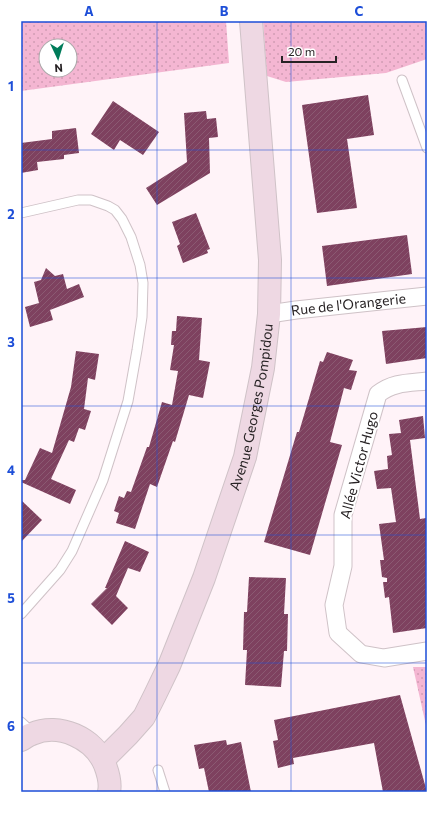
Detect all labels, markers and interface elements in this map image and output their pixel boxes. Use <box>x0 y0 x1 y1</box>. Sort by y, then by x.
text: A <box>84 3 94 19</box>
text: B <box>220 3 229 19</box>
text: C <box>355 3 364 19</box>
north arrow <box>38 38 78 78</box>
scale bar <box>282 38 336 64</box>
text: 20 m <box>288 44 315 58</box>
text: N <box>54 62 63 75</box>
text: 1 <box>8 78 14 94</box>
text: 2 <box>7 206 15 222</box>
street label: Rue de l'Orangerie <box>290 289 407 319</box>
street label: Avenue Georges Pompidou <box>225 323 276 493</box>
text: 3 <box>7 334 15 350</box>
street label: Allée Victor Hugo <box>336 409 381 521</box>
text: 4 <box>7 462 15 478</box>
text: 5 <box>7 590 15 606</box>
text: 6 <box>7 718 15 734</box>

